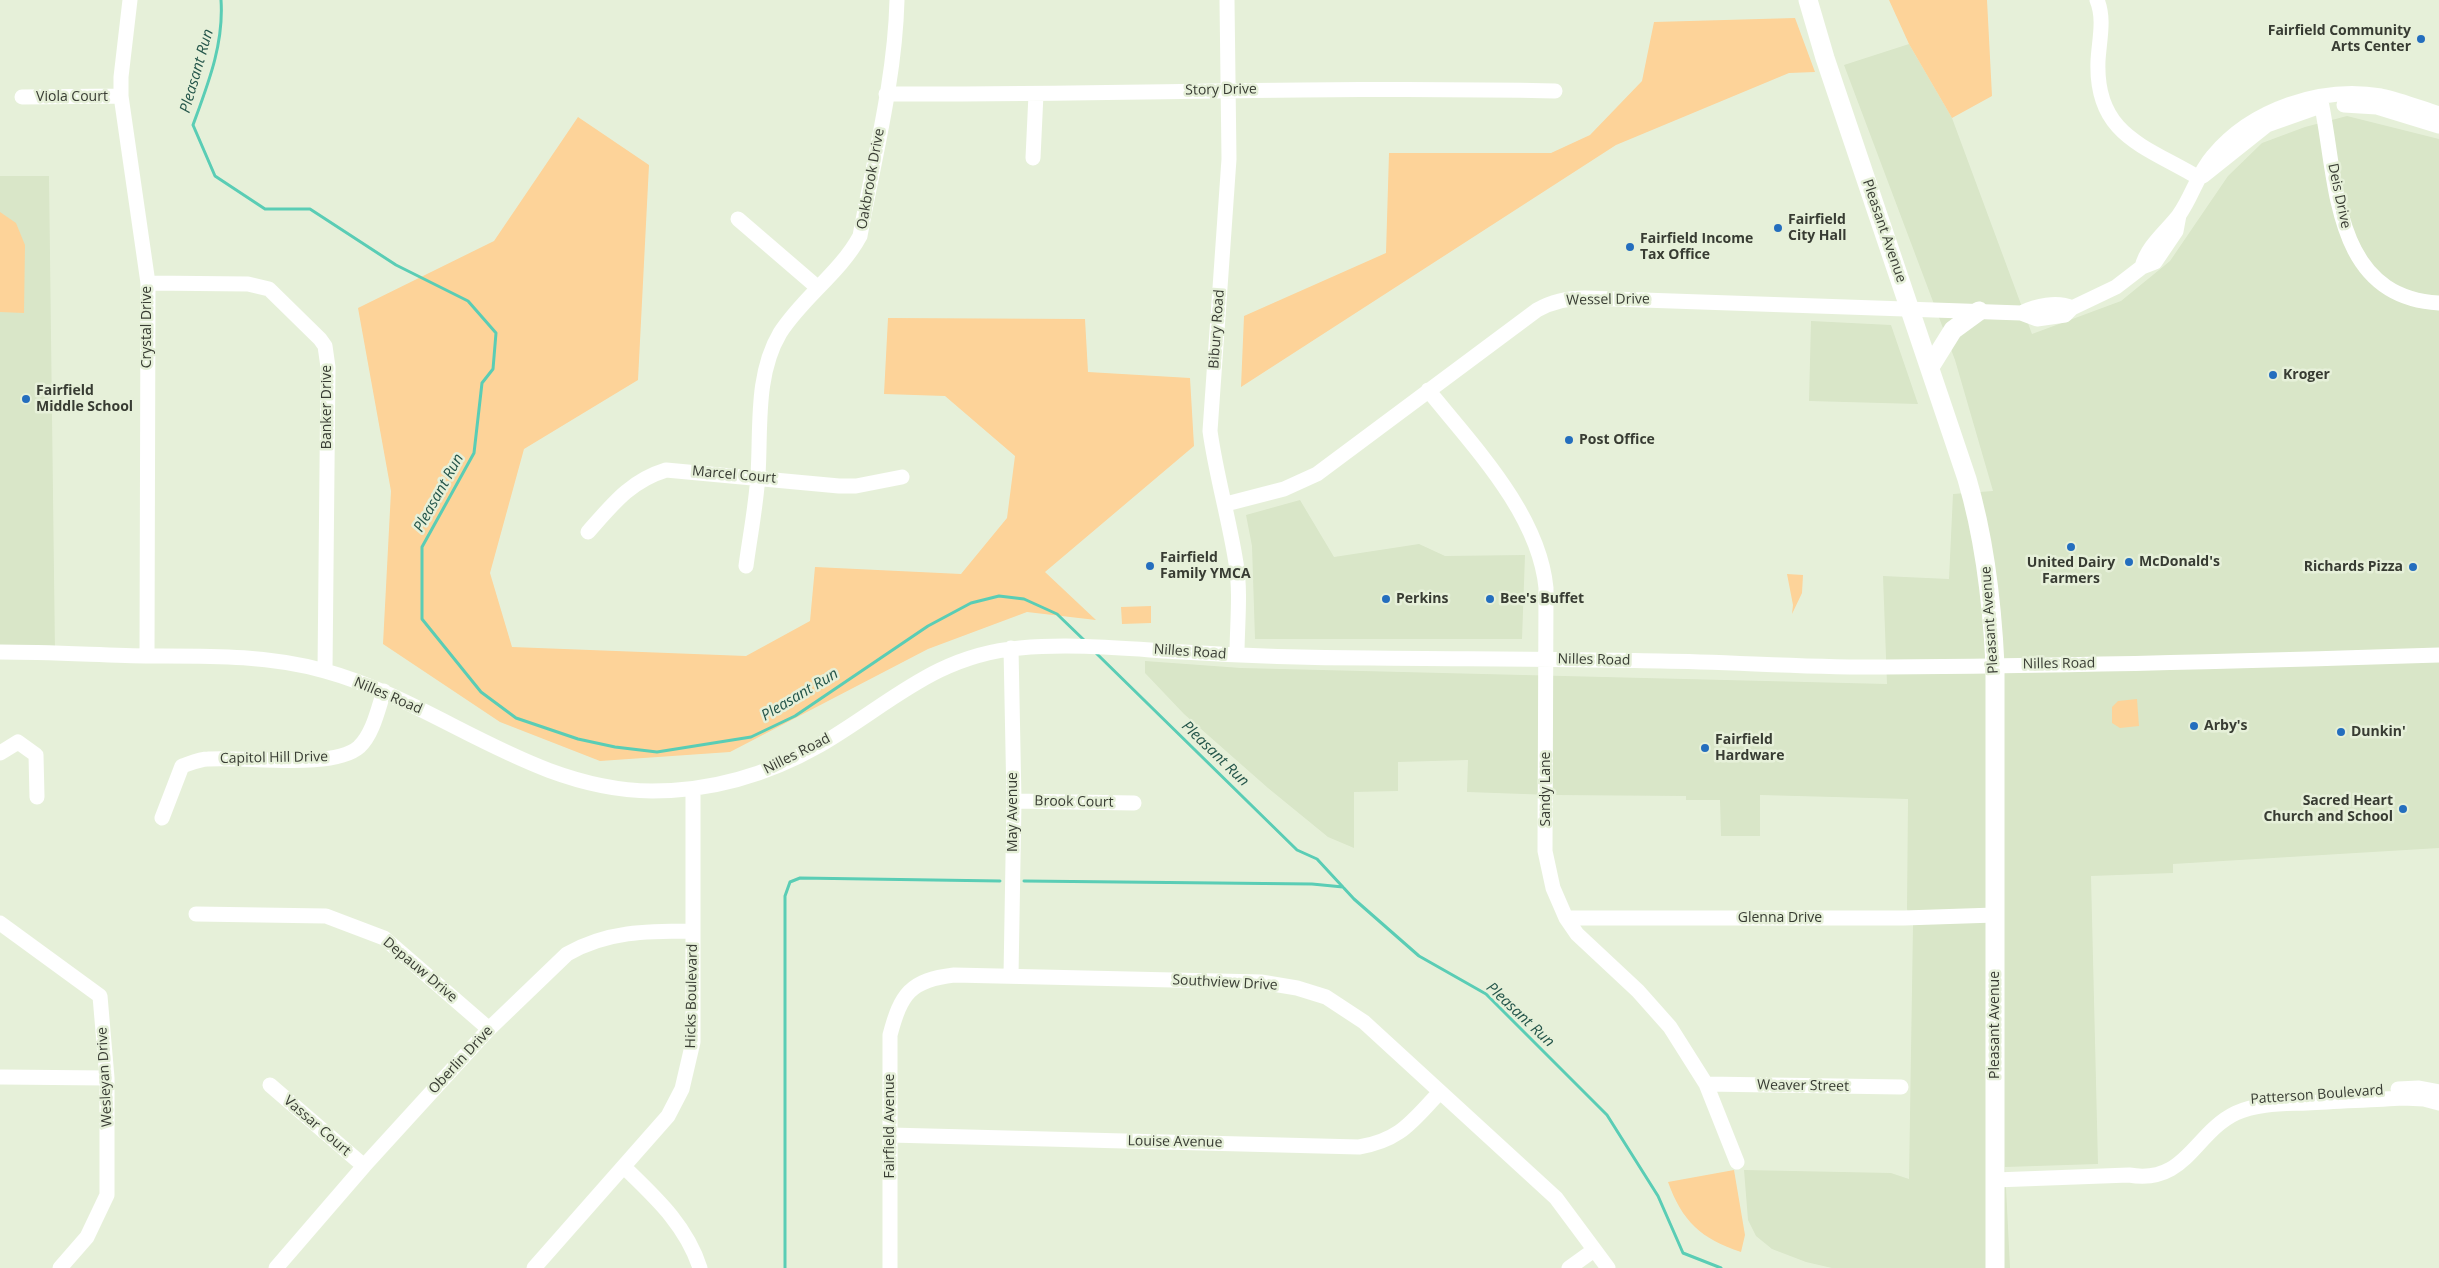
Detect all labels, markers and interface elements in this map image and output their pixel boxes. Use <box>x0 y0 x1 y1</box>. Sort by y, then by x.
place label: Fairfield Community Arts Center <box>2268 23 2411 56</box>
water label: Pleasant Run <box>176 27 218 115</box>
marker: Fairfield Community Arts Center <box>2415 33 2427 45</box>
street label: Story Drive <box>1185 81 1257 99</box>
street label: Viola Court <box>36 89 108 105</box>
street label: Oakbrook Drive <box>854 127 888 231</box>
street label: Deis Drive <box>2324 162 2354 230</box>
street label: Pleasant Avenue <box>1858 177 1910 285</box>
place label: Fairfield City Hall <box>1788 212 1847 244</box>
marker: Fairfield City Hall <box>1772 222 1784 234</box>
place label: Fairfield Income Tax Office <box>1640 231 1753 264</box>
marker: Fairfield Income Tax Office <box>1624 241 1636 253</box>
street label: Crystal Drive <box>139 286 155 368</box>
street label: Bibury Road <box>1206 289 1228 369</box>
street label: Wessel Drive <box>1566 291 1650 309</box>
street label: Banker Drive <box>319 365 335 449</box>
place label: Kroger <box>2283 367 2330 383</box>
marker: Kroger <box>2267 369 2279 381</box>
place label: Fairfield Middle School <box>36 383 133 416</box>
marker: Fairfield Middle School <box>20 393 32 405</box>
place label: Post Office <box>1579 432 1655 448</box>
marker: Post Office <box>1563 434 1575 446</box>
water label: Pleasant Run <box>410 451 468 535</box>
street label: Marcel Court <box>691 463 777 487</box>
marker: United Dairy Farmers <box>2065 541 2077 553</box>
place label: Fairfield Family YMCA <box>1160 550 1251 582</box>
place label: McDonald's <box>2139 554 2220 570</box>
place label: United Dairy Farmers <box>2027 555 2115 588</box>
marker: McDonald's <box>2123 556 2135 568</box>
place label: Richards Pizza <box>2304 559 2403 575</box>
marker: Fairfield Family YMCA <box>1144 560 1156 572</box>
marker: Richards Pizza <box>2407 561 2419 573</box>
street label: Pleasant Avenue <box>1978 566 2002 674</box>
place label: Perkins <box>1396 591 1449 607</box>
place label: Bee's Buffet <box>1500 591 1584 607</box>
marker: Perkins <box>1380 593 1392 605</box>
marker: Bee's Buffet <box>1484 593 1496 605</box>
street label: Nilles Road <box>1153 641 1227 663</box>
street label: Nilles Road <box>1557 651 1631 669</box>
street label: Nilles Road <box>2022 655 2096 673</box>
water label: Pleasant Run <box>758 665 842 725</box>
street label: Nilles Road <box>351 674 425 718</box>
water label: Pleasant Run <box>1178 717 1252 791</box>
place label: Arby's <box>2204 718 2248 734</box>
marker: Arby's <box>2188 720 2200 732</box>
place label: Dunkin' <box>2351 724 2406 740</box>
marker: Dunkin' <box>2335 726 2347 738</box>
street label: Nilles Road <box>761 730 833 778</box>
place label: Fairfield Hardware <box>1715 732 1784 764</box>
marker: Fairfield Hardware <box>1699 742 1711 754</box>
street label: Capitol Hill Drive <box>220 749 328 767</box>
street label: Sandy Lane <box>1538 752 1554 826</box>
street label: May Avenue <box>1005 772 1021 852</box>
street label: Brook Court <box>1034 793 1114 811</box>
place label: Sacred Heart Church and School <box>2263 793 2393 826</box>
marker: Sacred Heart Church and School <box>2397 803 2409 815</box>
street label: Glenna Drive <box>1738 910 1822 926</box>
street label: Depauw Drive <box>379 934 461 1006</box>
street label: Hicks Boulevard <box>683 943 701 1049</box>
street label: Pleasant Avenue <box>1987 971 2003 1079</box>
street label: Southview Drive <box>1172 972 1278 994</box>
water label: Pleasant Run <box>1482 979 1558 1051</box>
street label: Oberlin Drive <box>425 1023 497 1097</box>
street label: Wesleyan Drive <box>94 1027 116 1127</box>
street label: Fairfield Avenue <box>882 1074 898 1178</box>
street label: Weaver Street <box>1757 1077 1849 1095</box>
street label: Patterson Boulevard <box>2250 1082 2384 1108</box>
street label: Vassar Court <box>280 1092 354 1160</box>
street label: Louise Avenue <box>1127 1133 1223 1151</box>

